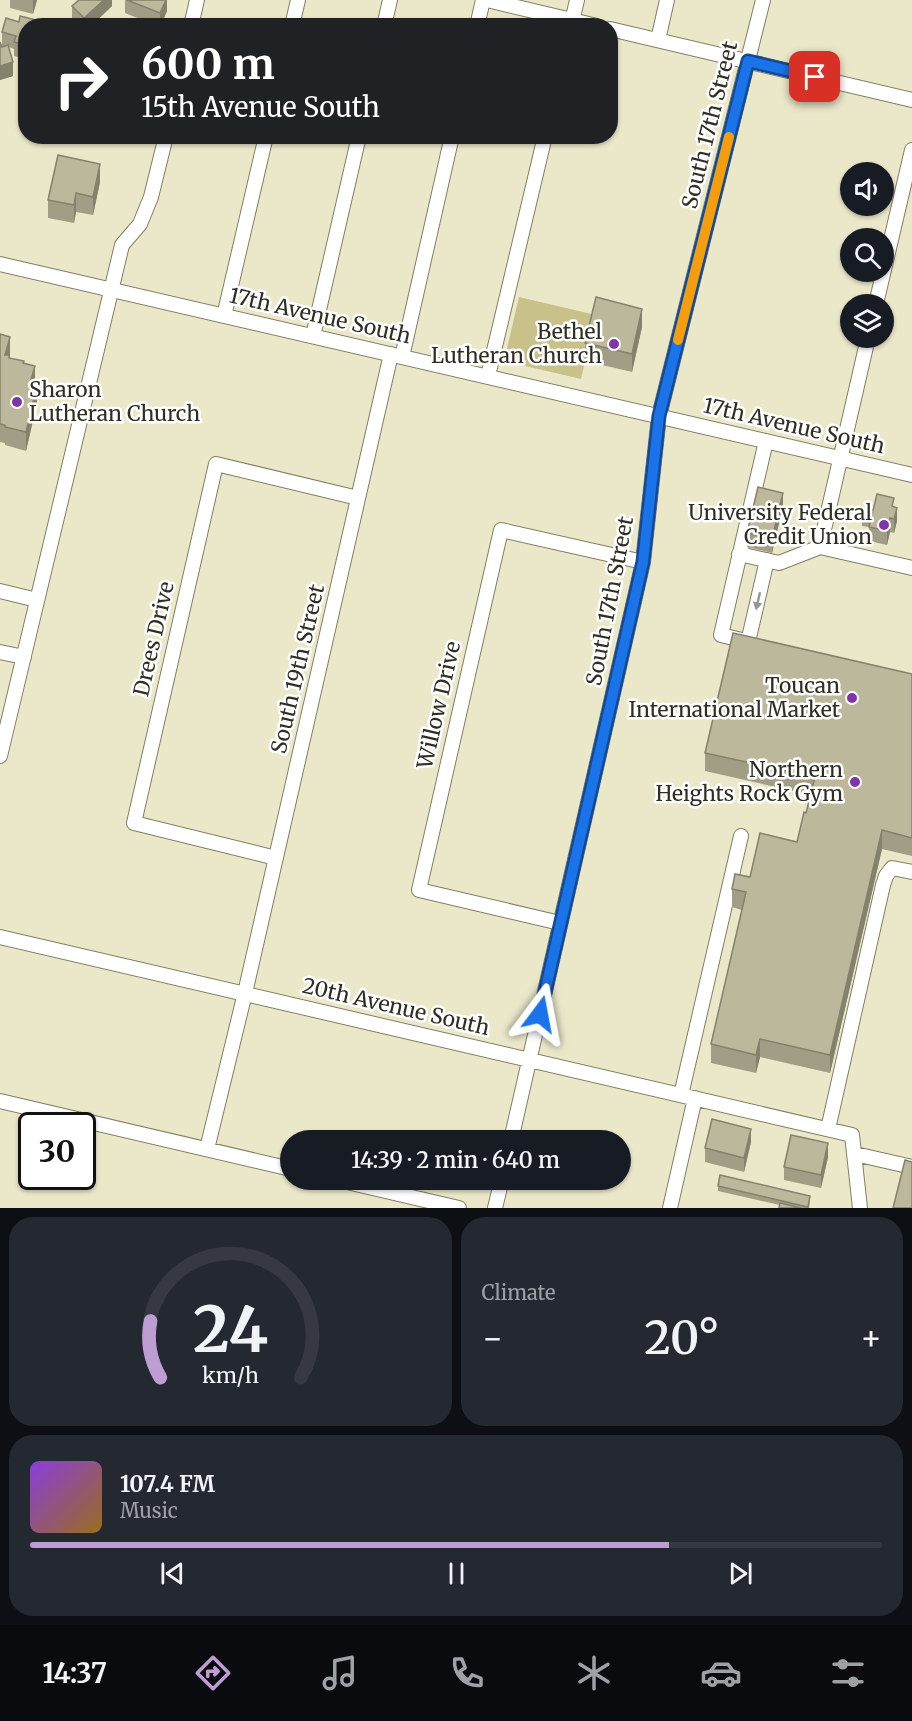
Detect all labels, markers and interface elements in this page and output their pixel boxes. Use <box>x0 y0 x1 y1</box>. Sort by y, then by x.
text: 600 m <box>141 38 275 90</box>
street label: South 17th Street <box>676 38 743 211</box>
icon: right <box>42 42 120 120</box>
pin <box>789 51 840 102</box>
icon: arrive <box>798 60 831 93</box>
text: 15th Avenue South <box>141 90 380 124</box>
map controls <box>840 162 894 348</box>
button: sound <box>840 162 894 216</box>
button: search <box>840 228 894 282</box>
street label: 17th Avenue South <box>227 282 414 350</box>
button: layers <box>840 294 894 348</box>
place label: Bethel Lutheran Church <box>431 318 602 369</box>
marker: Bethel Lutheran Church <box>607 337 621 351</box>
place label: Sharon Lutheran Church <box>29 376 200 427</box>
street label: 17th Avenue South <box>701 392 888 460</box>
marker: Sharon Lutheran Church <box>10 395 24 409</box>
place label: University Federal Credit Union <box>688 499 872 550</box>
street label: South 17th Street <box>580 514 639 688</box>
marker: University Federal Credit Union <box>877 518 891 532</box>
street label: Drees Drive <box>127 579 180 699</box>
street label: South 19th Street <box>265 582 330 756</box>
one-way arrow <box>752 592 762 610</box>
street label: Willow Drive <box>411 638 466 772</box>
place label: Toucan International Market <box>629 672 840 723</box>
marker: Toucan International Market <box>845 691 859 705</box>
place label: Northern Heights Rock Gym <box>655 756 843 807</box>
marker: Northern Heights Rock Gym <box>848 775 862 789</box>
street label: 20th Avenue South <box>300 972 492 1041</box>
position arrow <box>508 982 572 1046</box>
speed limit sign: 30 <box>18 1112 96 1190</box>
text: 14:39 · 2 min · 640 m <box>351 1146 560 1174</box>
text: Climate <box>482 1280 556 1305</box>
text: 24 <box>193 1291 268 1369</box>
text: 20° <box>644 1310 719 1366</box>
text: − <box>482 1318 504 1359</box>
text: + <box>860 1318 882 1359</box>
text: km/h <box>202 1363 259 1390</box>
text: 107.4 FM <box>120 1470 215 1498</box>
text: Music <box>120 1498 178 1523</box>
icon: previous <box>156 1557 189 1590</box>
icon: pause <box>440 1557 473 1590</box>
icon: next <box>724 1557 757 1590</box>
icon: directions <box>192 1652 234 1694</box>
icon: music <box>319 1652 361 1694</box>
icon: phone <box>446 1652 488 1694</box>
icon: climate <box>573 1652 615 1694</box>
icon: car <box>700 1652 742 1694</box>
icon: filters <box>827 1652 869 1694</box>
text: 14:37 <box>43 1656 107 1690</box>

